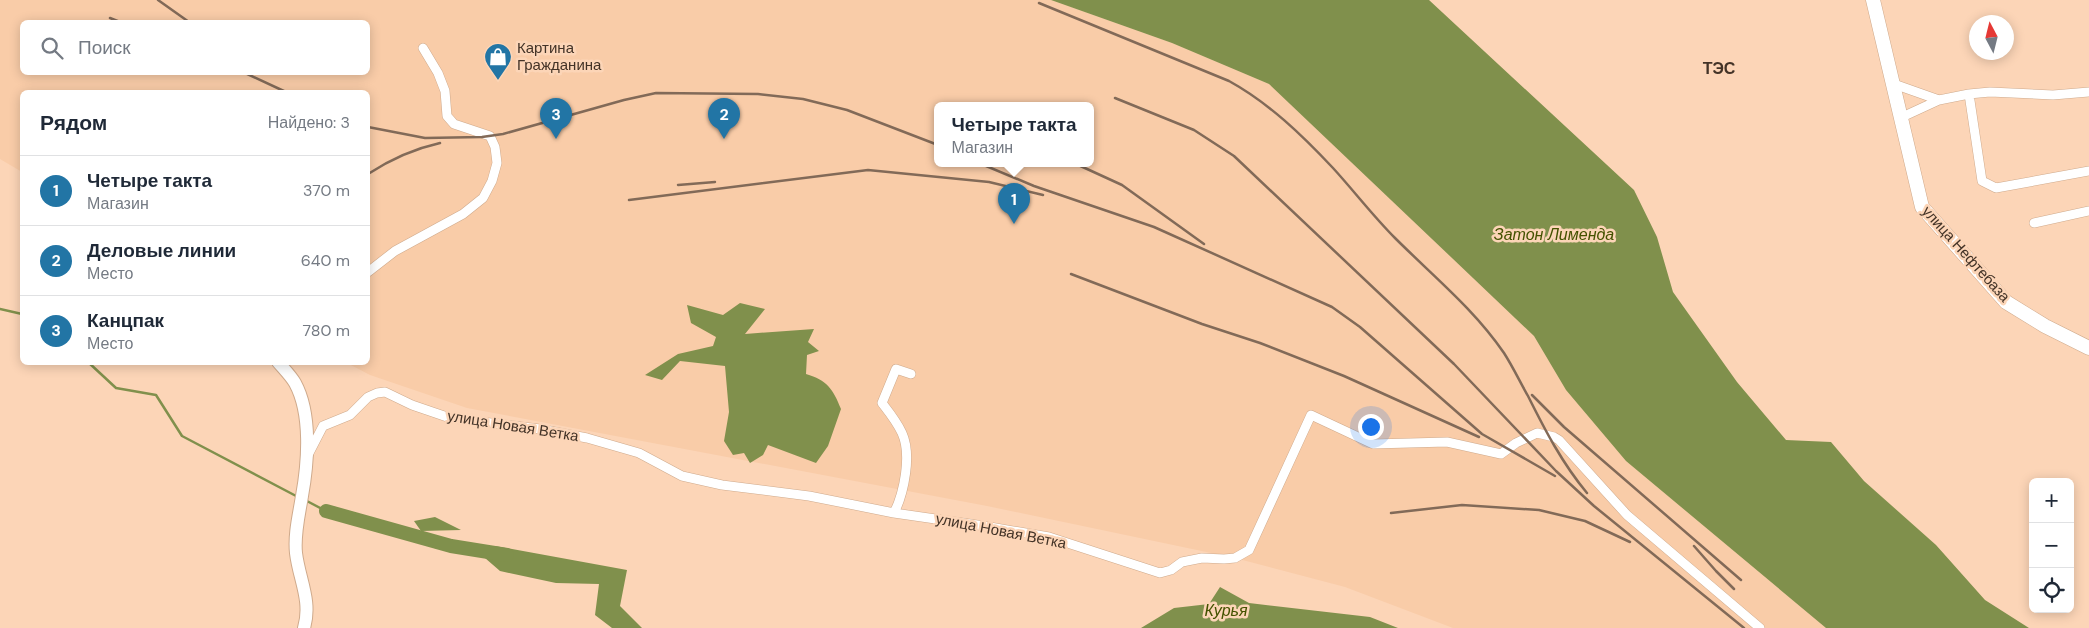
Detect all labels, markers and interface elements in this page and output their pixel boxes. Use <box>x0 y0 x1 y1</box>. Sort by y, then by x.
north arrow <box>1969 15 2014 60</box>
search box <box>20 20 370 75</box>
icon: search <box>38 34 66 62</box>
text: Поиск <box>78 35 131 60</box>
place label: Картина Гражданина <box>517 38 602 75</box>
shop icon: Картина Гражданина <box>483 42 513 81</box>
district label: ТЭС <box>1703 58 1736 79</box>
pin: 3 <box>540 98 572 139</box>
pin: 2 <box>708 98 740 139</box>
popup <box>934 102 1094 167</box>
text: Рядом <box>40 109 107 137</box>
text: Найдено: 3 <box>268 112 350 133</box>
text: Четыре такта <box>951 112 1077 137</box>
text: Магазин <box>951 137 1013 158</box>
text: Четыре такта <box>87 168 212 193</box>
text: 1 <box>53 180 59 201</box>
text: 370 m <box>303 180 350 201</box>
pin: 1 <box>998 183 1030 224</box>
text: Магазин <box>87 193 149 214</box>
street label: улица Нефтебаза <box>1917 202 2015 307</box>
water label: Затон Лименда <box>1494 224 1614 245</box>
text: Деловые линии <box>87 238 236 263</box>
text: 2 <box>51 250 61 271</box>
text: 640 m <box>301 250 350 271</box>
text: Место <box>87 263 133 284</box>
text: Канцпак <box>87 308 164 333</box>
text: 3 <box>51 320 61 341</box>
text: 780 m <box>303 320 350 341</box>
text: Место <box>87 333 133 354</box>
street label: улица Новая Ветка <box>446 406 581 446</box>
your location <box>1358 414 1384 440</box>
map controls <box>2029 478 2074 613</box>
button: + <box>2029 478 2074 523</box>
street label: улица Новая Ветка <box>934 509 1069 554</box>
button: − <box>2029 523 2074 568</box>
button: locate <box>2029 568 2074 613</box>
water label: Курья <box>1204 600 1248 621</box>

